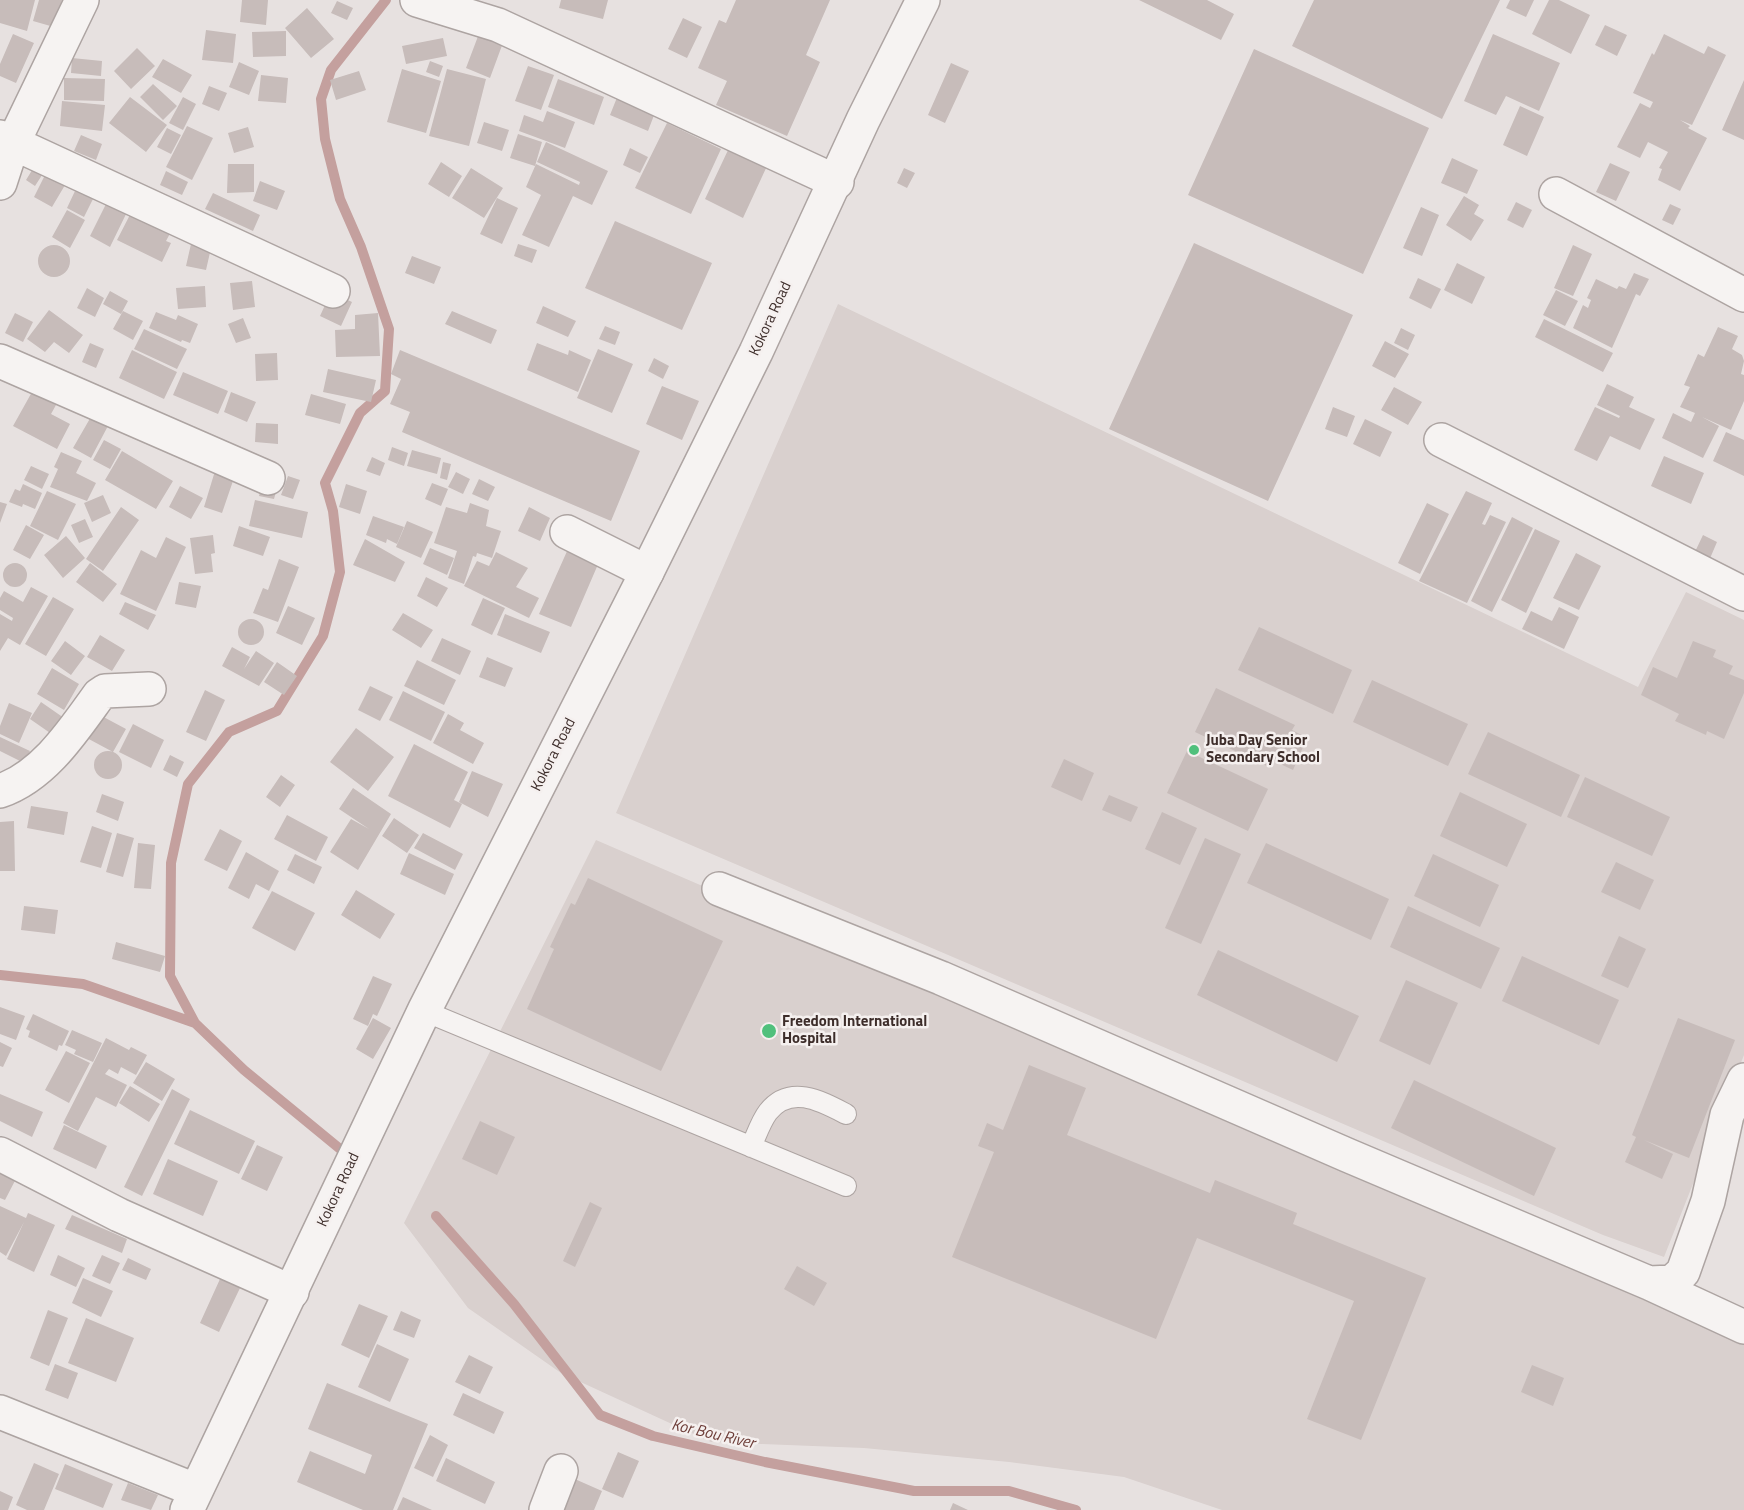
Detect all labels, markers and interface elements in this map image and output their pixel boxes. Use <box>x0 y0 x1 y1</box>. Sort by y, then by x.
street label: Kokora Road <box>746 279 796 359</box>
street label: Kokora Road <box>528 715 580 795</box>
place label: Juba Day Senior Secondary School <box>1206 732 1320 767</box>
marker: Juba Day Senior Secondary School <box>1187 743 1201 757</box>
place label: Freedom International Hospital <box>782 1013 927 1048</box>
marker: Freedom International Hospital <box>760 1022 778 1040</box>
street label: Kokora Road <box>314 1150 364 1230</box>
water label: Kor Bou River <box>669 1416 757 1454</box>

